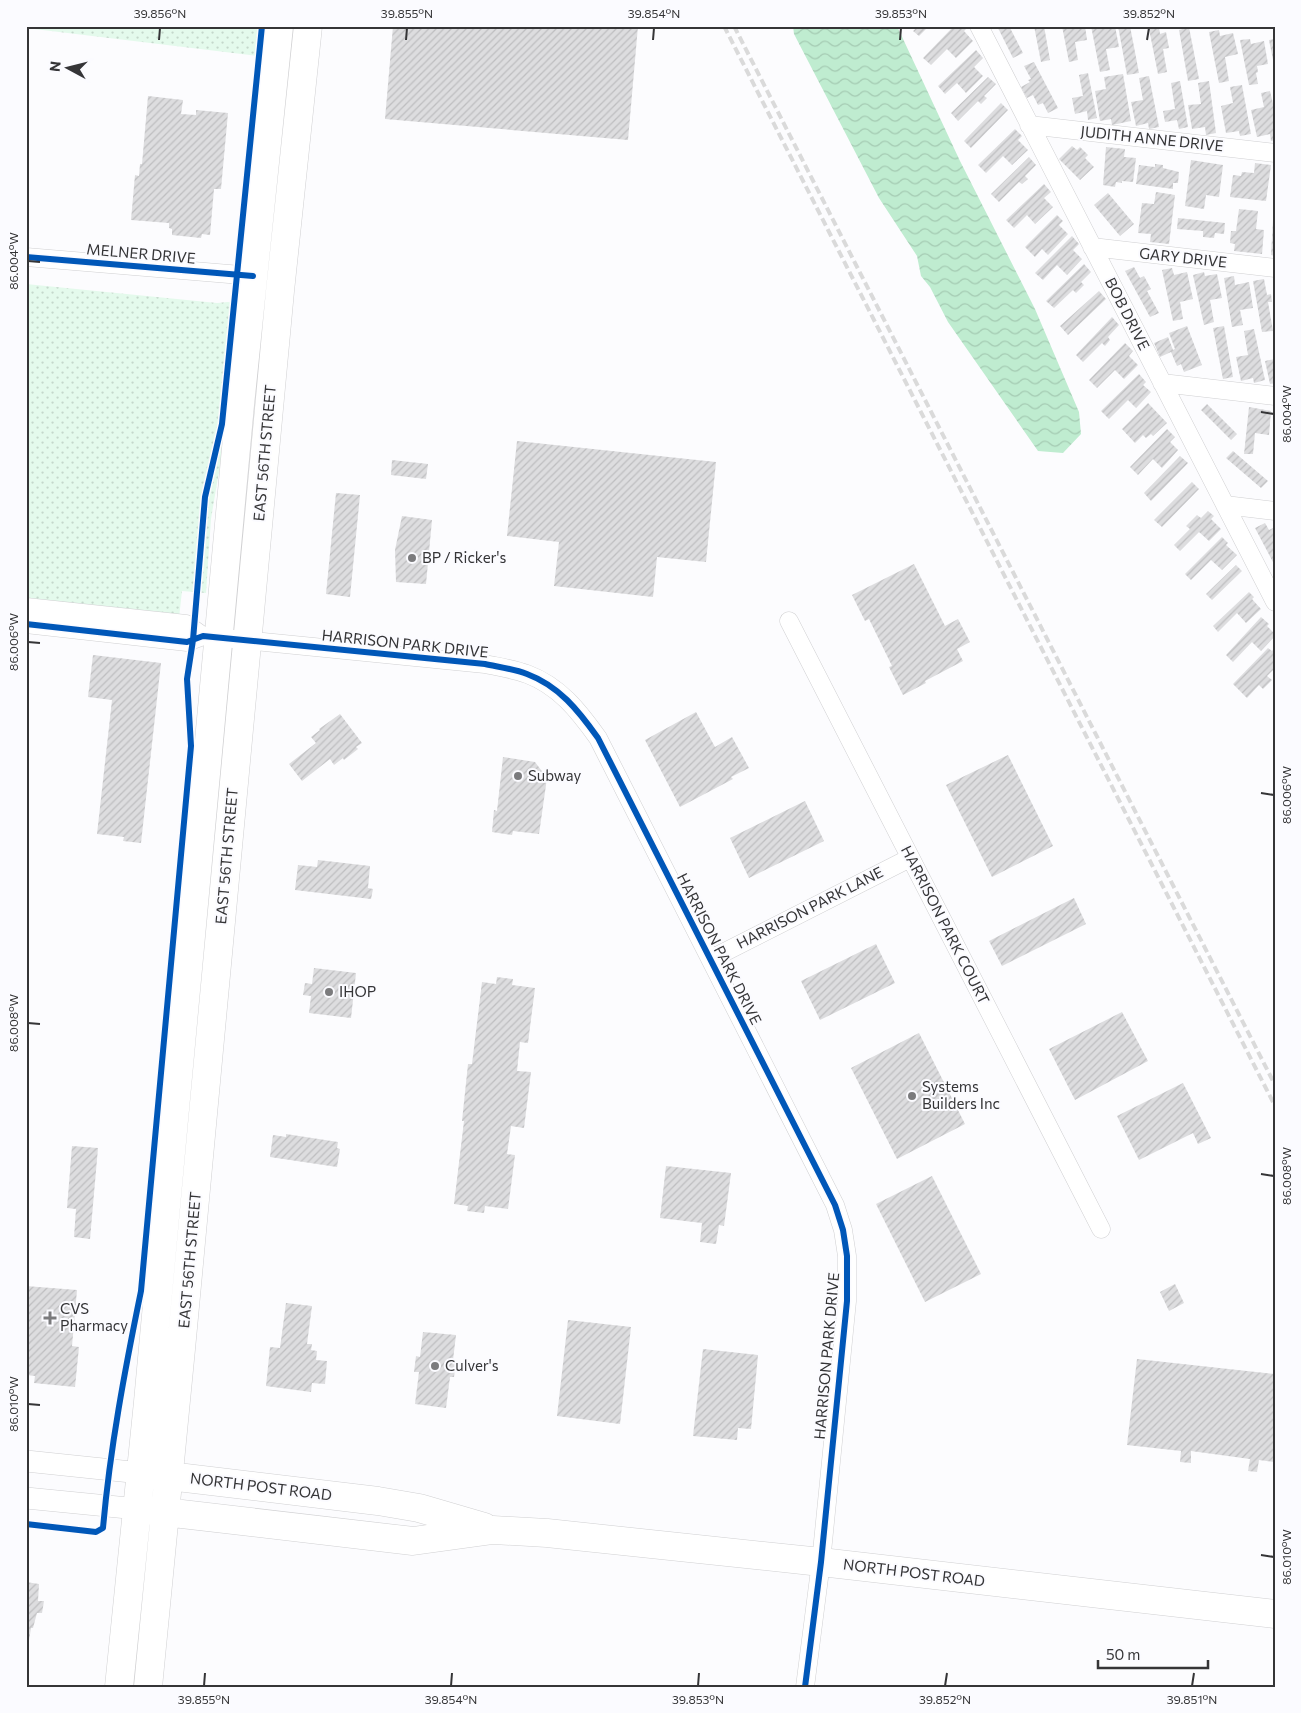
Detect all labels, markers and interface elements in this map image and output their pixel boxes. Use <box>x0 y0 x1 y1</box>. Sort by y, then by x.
text: 39.856°N <box>134 6 186 20</box>
text: 39.855°N <box>381 6 433 20</box>
text: 39.854°N <box>628 6 680 20</box>
text: 39.853°N <box>875 6 927 20</box>
text: 39.852°N <box>1123 6 1175 20</box>
north arrow <box>42 42 92 92</box>
text: N <box>46 60 64 73</box>
street label: JUDITH ANNE DRIVE <box>1080 122 1225 154</box>
text: 86.004°W <box>6 232 20 290</box>
street label: MELNER DRIVE <box>86 239 196 267</box>
street label: GARY DRIVE <box>1138 243 1228 271</box>
street label: BOB DRIVE <box>1102 274 1154 353</box>
street label: EAST 56TH STREET <box>249 384 279 522</box>
text: 86.004°W <box>1279 385 1293 443</box>
place label: BP / Ricker's <box>422 548 507 566</box>
marker: BP / Ricker's <box>406 552 418 564</box>
text: 86.006°W <box>6 613 20 671</box>
street label: HARRISON PARK DRIVE <box>321 625 489 661</box>
place label: Subway <box>528 766 581 784</box>
text: 86.006°W <box>1279 766 1293 824</box>
marker: Subway <box>512 770 524 782</box>
street label: EAST 56TH STREET <box>211 787 241 925</box>
street label: HARRISON PARK COURT <box>898 842 994 1007</box>
street label: HARRISON PARK LANE <box>733 862 886 952</box>
street label: HARRISON PARK DRIVE <box>674 870 766 1027</box>
place label: IHOP <box>339 982 376 1000</box>
marker: IHOP <box>323 986 335 998</box>
text: 86.008°W <box>6 994 20 1052</box>
place label: Systems Builders Inc <box>922 1077 1000 1112</box>
marker: Systems Builders Inc <box>906 1090 918 1102</box>
text: 86.008°W <box>1279 1147 1293 1205</box>
street label: EAST 56TH STREET <box>174 1191 204 1329</box>
street label: HARRISON PARK DRIVE <box>810 1272 842 1440</box>
place label: CVS Pharmacy <box>60 1299 128 1334</box>
marker: CVS Pharmacy <box>44 1312 56 1324</box>
place label: Culver's <box>445 1356 499 1374</box>
marker: Culver's <box>429 1360 441 1372</box>
text: 86.010°W <box>6 1376 20 1432</box>
street label: NORTH POST ROAD <box>189 1468 333 1504</box>
text: 86.010°W <box>1279 1529 1293 1585</box>
street label: NORTH POST ROAD <box>842 1554 986 1590</box>
scale bar <box>1098 1638 1208 1670</box>
text: 50 m <box>1106 1645 1140 1663</box>
text: 39.855°N <box>178 1692 230 1706</box>
text: 39.854°N <box>425 1692 477 1706</box>
text: 39.853°N <box>672 1692 724 1706</box>
text: 39.852°N <box>919 1692 971 1706</box>
text: 39.851°N <box>1167 1692 1217 1706</box>

